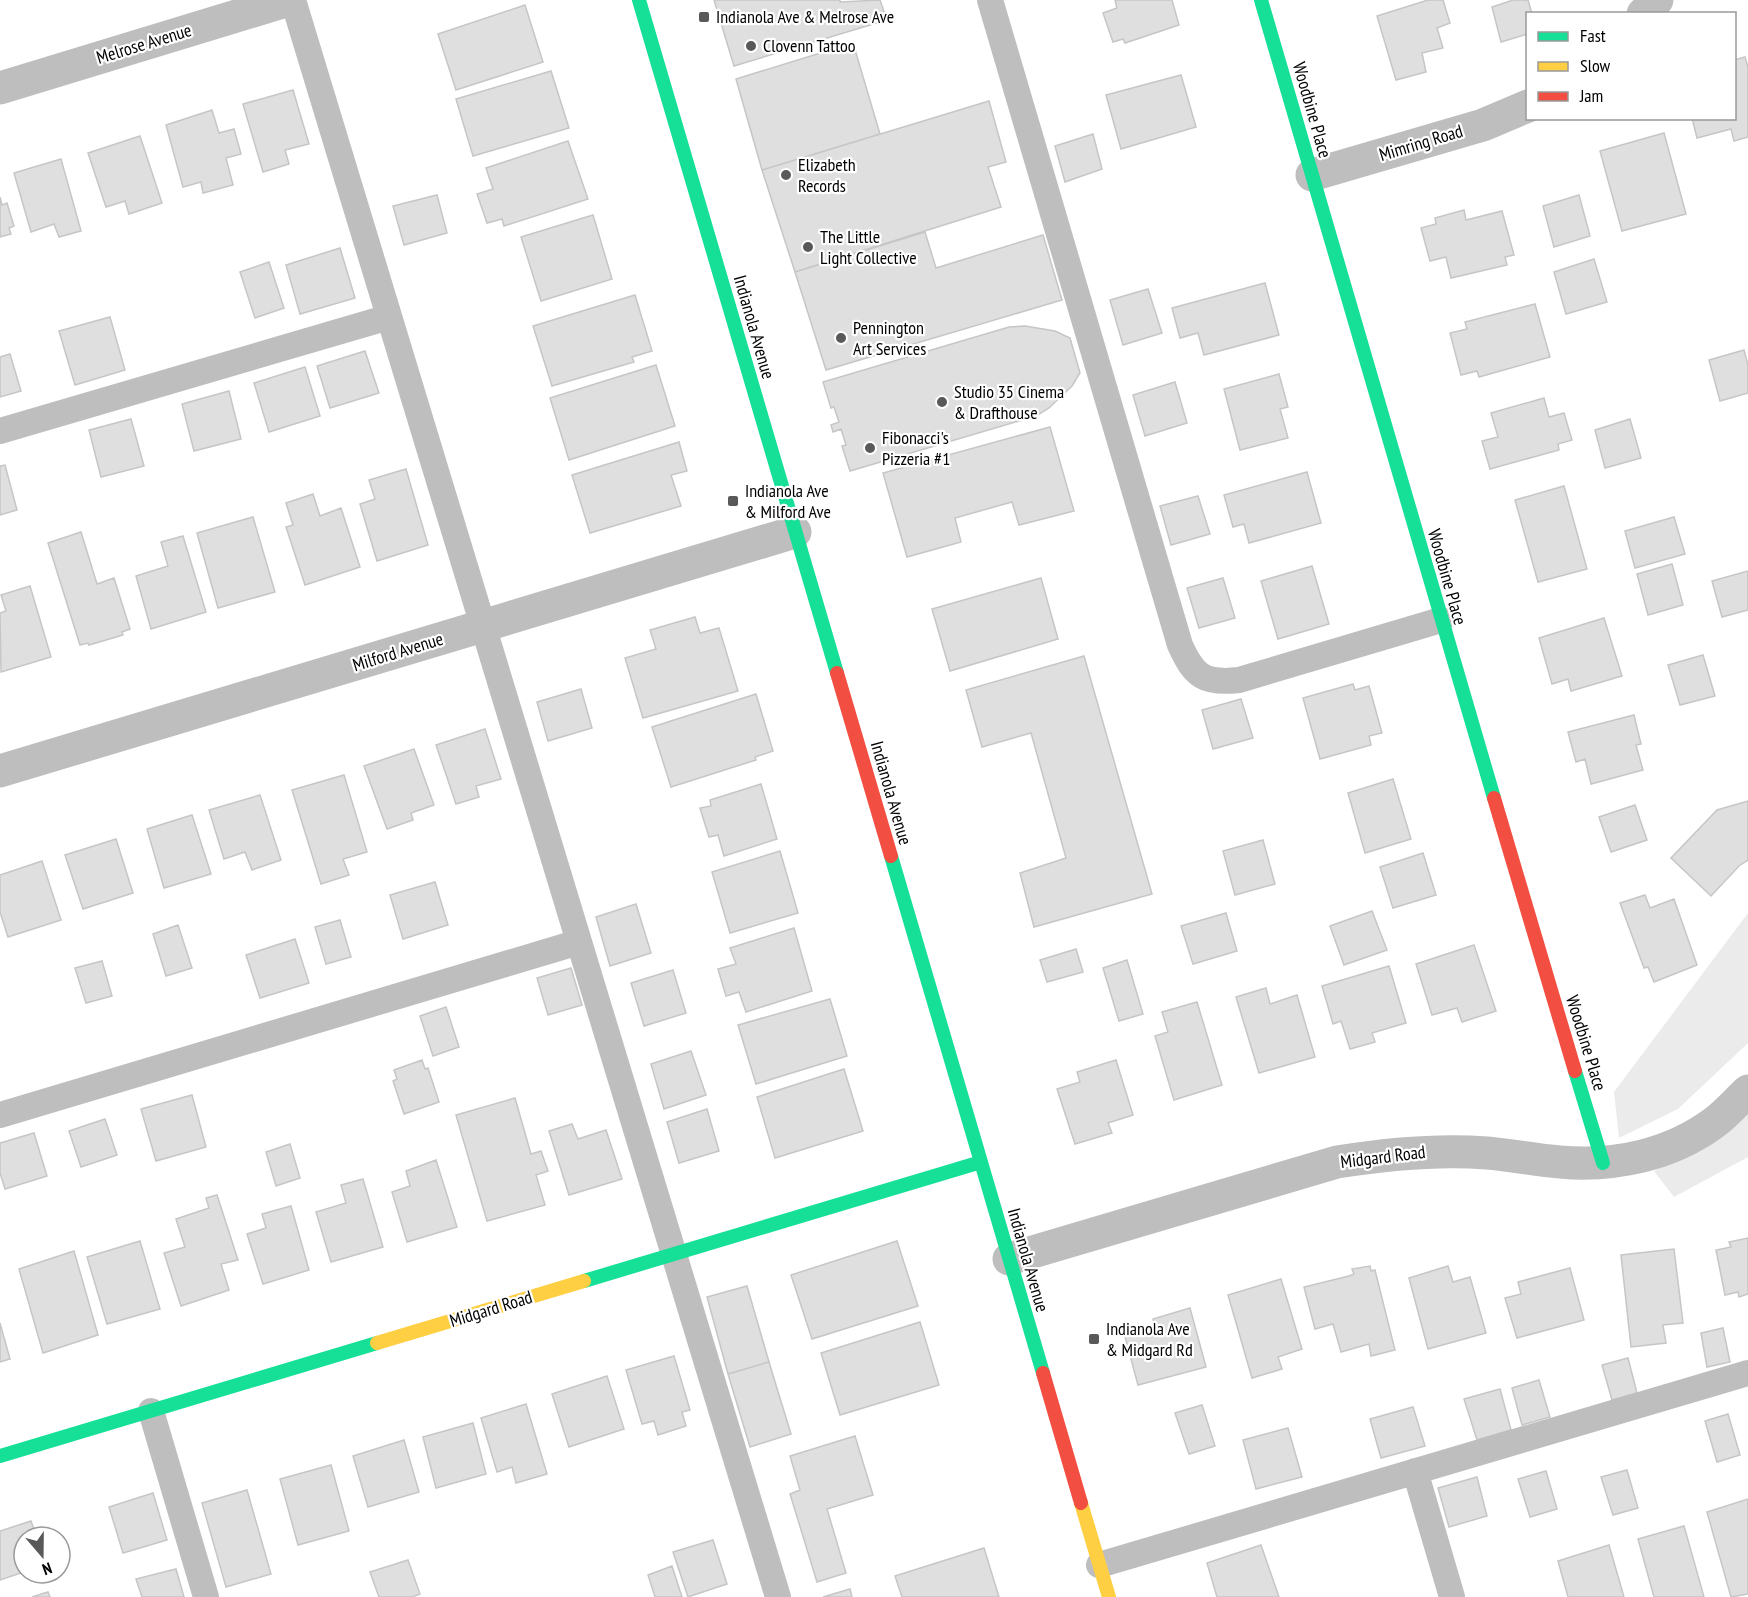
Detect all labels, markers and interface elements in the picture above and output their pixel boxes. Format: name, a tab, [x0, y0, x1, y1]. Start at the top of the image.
place label: Indianola Ave & Melrose Ave	[716, 5, 894, 28]
marker: Indianola Ave & Melrose Ave	[697, 10, 711, 24]
legend	[1526, 12, 1736, 120]
street label: Melrose Avenue	[94, 18, 194, 69]
text: Fast	[1580, 24, 1606, 47]
place label: Clovenn Tattoo	[763, 34, 856, 57]
marker: Clovenn Tattoo	[744, 39, 758, 53]
text: Slow	[1580, 54, 1611, 77]
street label: Woodbine Place	[1288, 59, 1337, 160]
text: Jam	[1579, 84, 1603, 107]
street label: Mimring Road	[1376, 119, 1465, 166]
place label: Elizabeth Records	[798, 153, 856, 197]
marker: Elizabeth Records	[779, 168, 793, 182]
place label: The Little Light Collective	[820, 225, 917, 269]
marker: The Little Light Collective	[801, 240, 815, 254]
street label: Indianola Avenue	[729, 272, 780, 381]
place label: Pennington Art Services	[853, 316, 926, 360]
marker: Pennington Art Services	[834, 331, 848, 345]
place label: Studio 35 Cinema & Drafthouse	[954, 380, 1064, 424]
marker: Studio 35 Cinema & Drafthouse	[935, 395, 949, 409]
place label: Fibonacci's Pizzeria #1	[882, 426, 950, 470]
marker: Fibonacci's Pizzeria #1	[863, 441, 877, 455]
place label: Indianola Ave & Milford Ave	[745, 479, 831, 523]
marker: Indianola Ave & Milford Ave	[726, 494, 740, 508]
street label: Woodbine Place	[1423, 526, 1472, 627]
street label: Milford Avenue	[350, 627, 446, 676]
street label: Indianola Avenue	[866, 738, 917, 847]
street label: Woodbine Place	[1561, 992, 1612, 1093]
street label: Midgard Road	[1339, 1140, 1427, 1173]
street label: Indianola Avenue	[1003, 1205, 1054, 1314]
street label: Midgard Road	[447, 1285, 535, 1332]
place label: Indianola Ave & Midgard Rd	[1106, 1317, 1193, 1361]
marker: Indianola Ave & Midgard Rd	[1087, 1332, 1101, 1346]
north arrow	[12, 1525, 72, 1585]
text: N	[40, 1558, 55, 1580]

